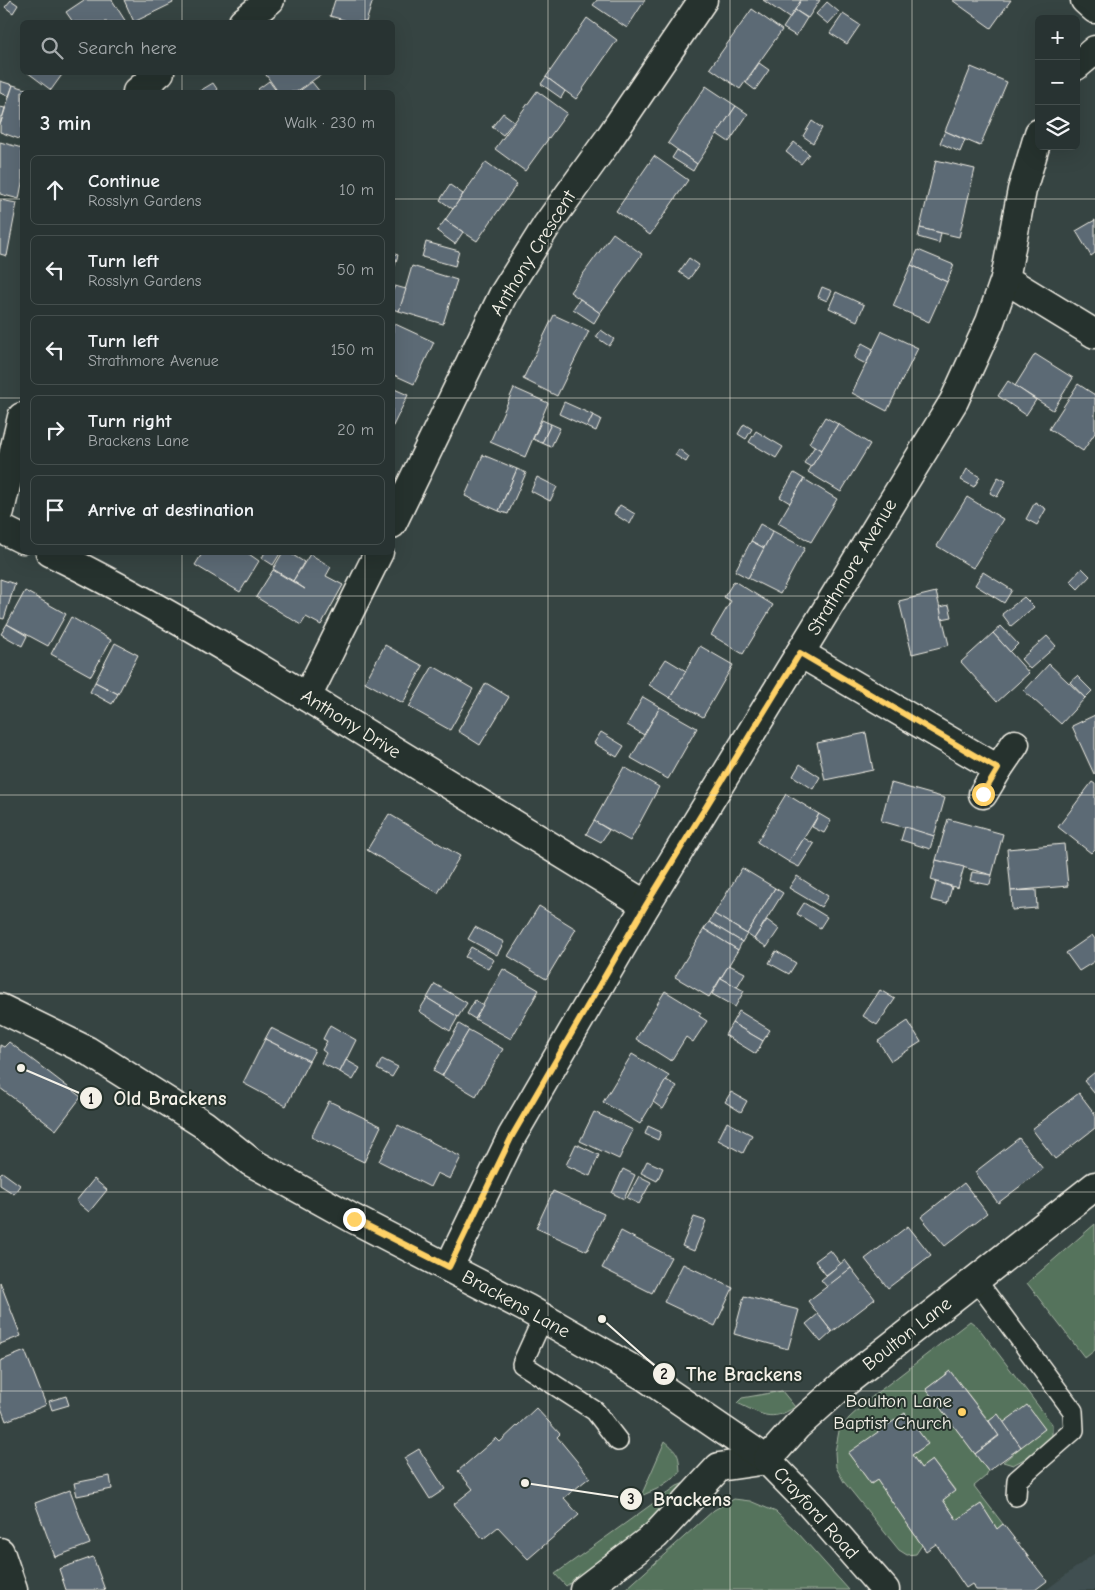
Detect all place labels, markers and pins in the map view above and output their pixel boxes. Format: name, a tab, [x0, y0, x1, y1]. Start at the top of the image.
callout: Old Brackens	[78, 1081, 236, 1116]
callout: The Brackens	[651, 1357, 812, 1392]
place label: Boulton Lane Baptist Church	[833, 1390, 952, 1434]
marker: Boulton Lane Baptist Church	[956, 1406, 968, 1418]
callout: Brackens	[618, 1482, 741, 1517]

